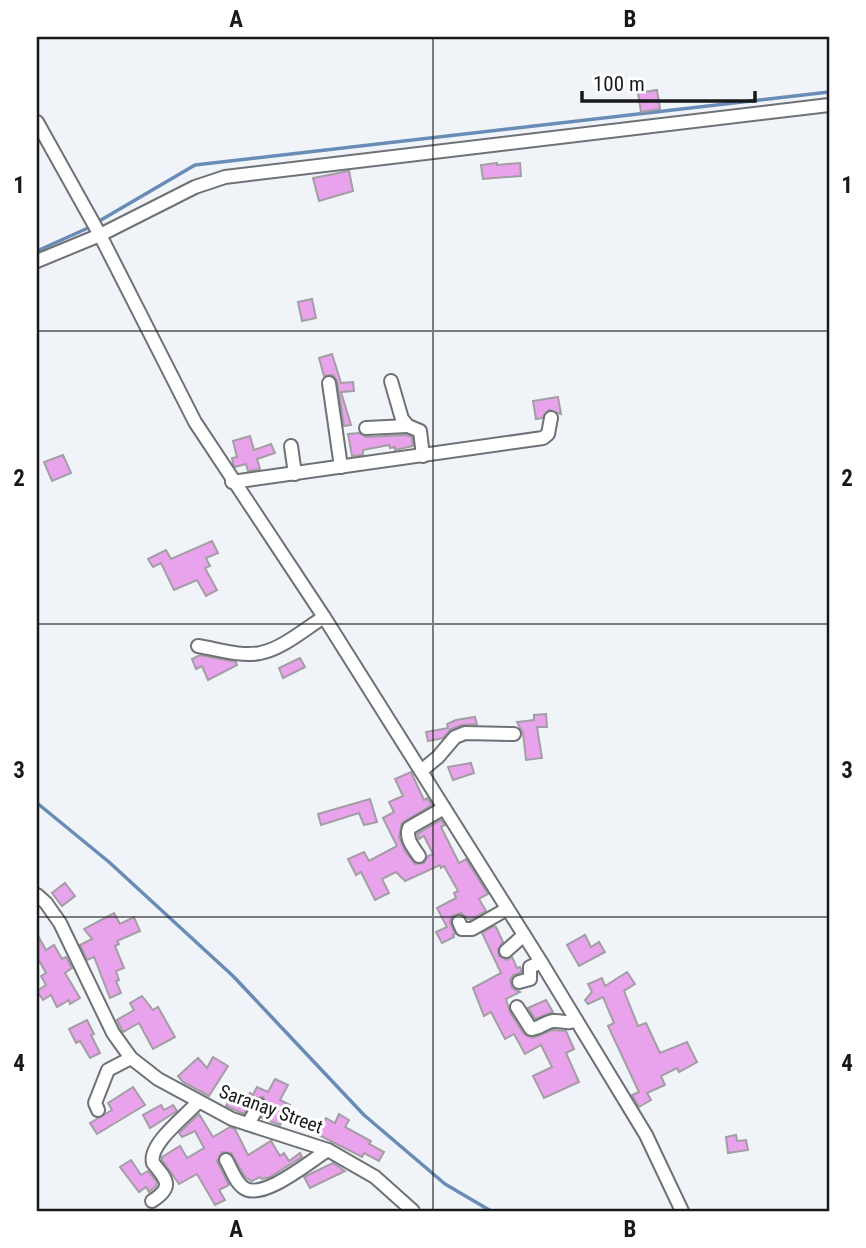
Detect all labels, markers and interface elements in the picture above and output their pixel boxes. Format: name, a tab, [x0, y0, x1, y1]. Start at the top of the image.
text: A	[229, 6, 243, 33]
text: B	[624, 6, 636, 33]
scale bar	[582, 60, 756, 104]
text: 100 m	[593, 72, 645, 96]
text: 1	[13, 172, 25, 199]
text: 1	[841, 172, 853, 199]
text: 2	[13, 465, 25, 492]
text: 2	[841, 465, 853, 492]
text: 3	[13, 757, 25, 784]
text: 3	[841, 757, 853, 784]
text: 4	[13, 1050, 25, 1077]
text: 4	[841, 1050, 853, 1077]
street label: Saranay Street	[216, 1080, 326, 1138]
text: A	[229, 1216, 243, 1243]
text: B	[624, 1216, 636, 1243]

